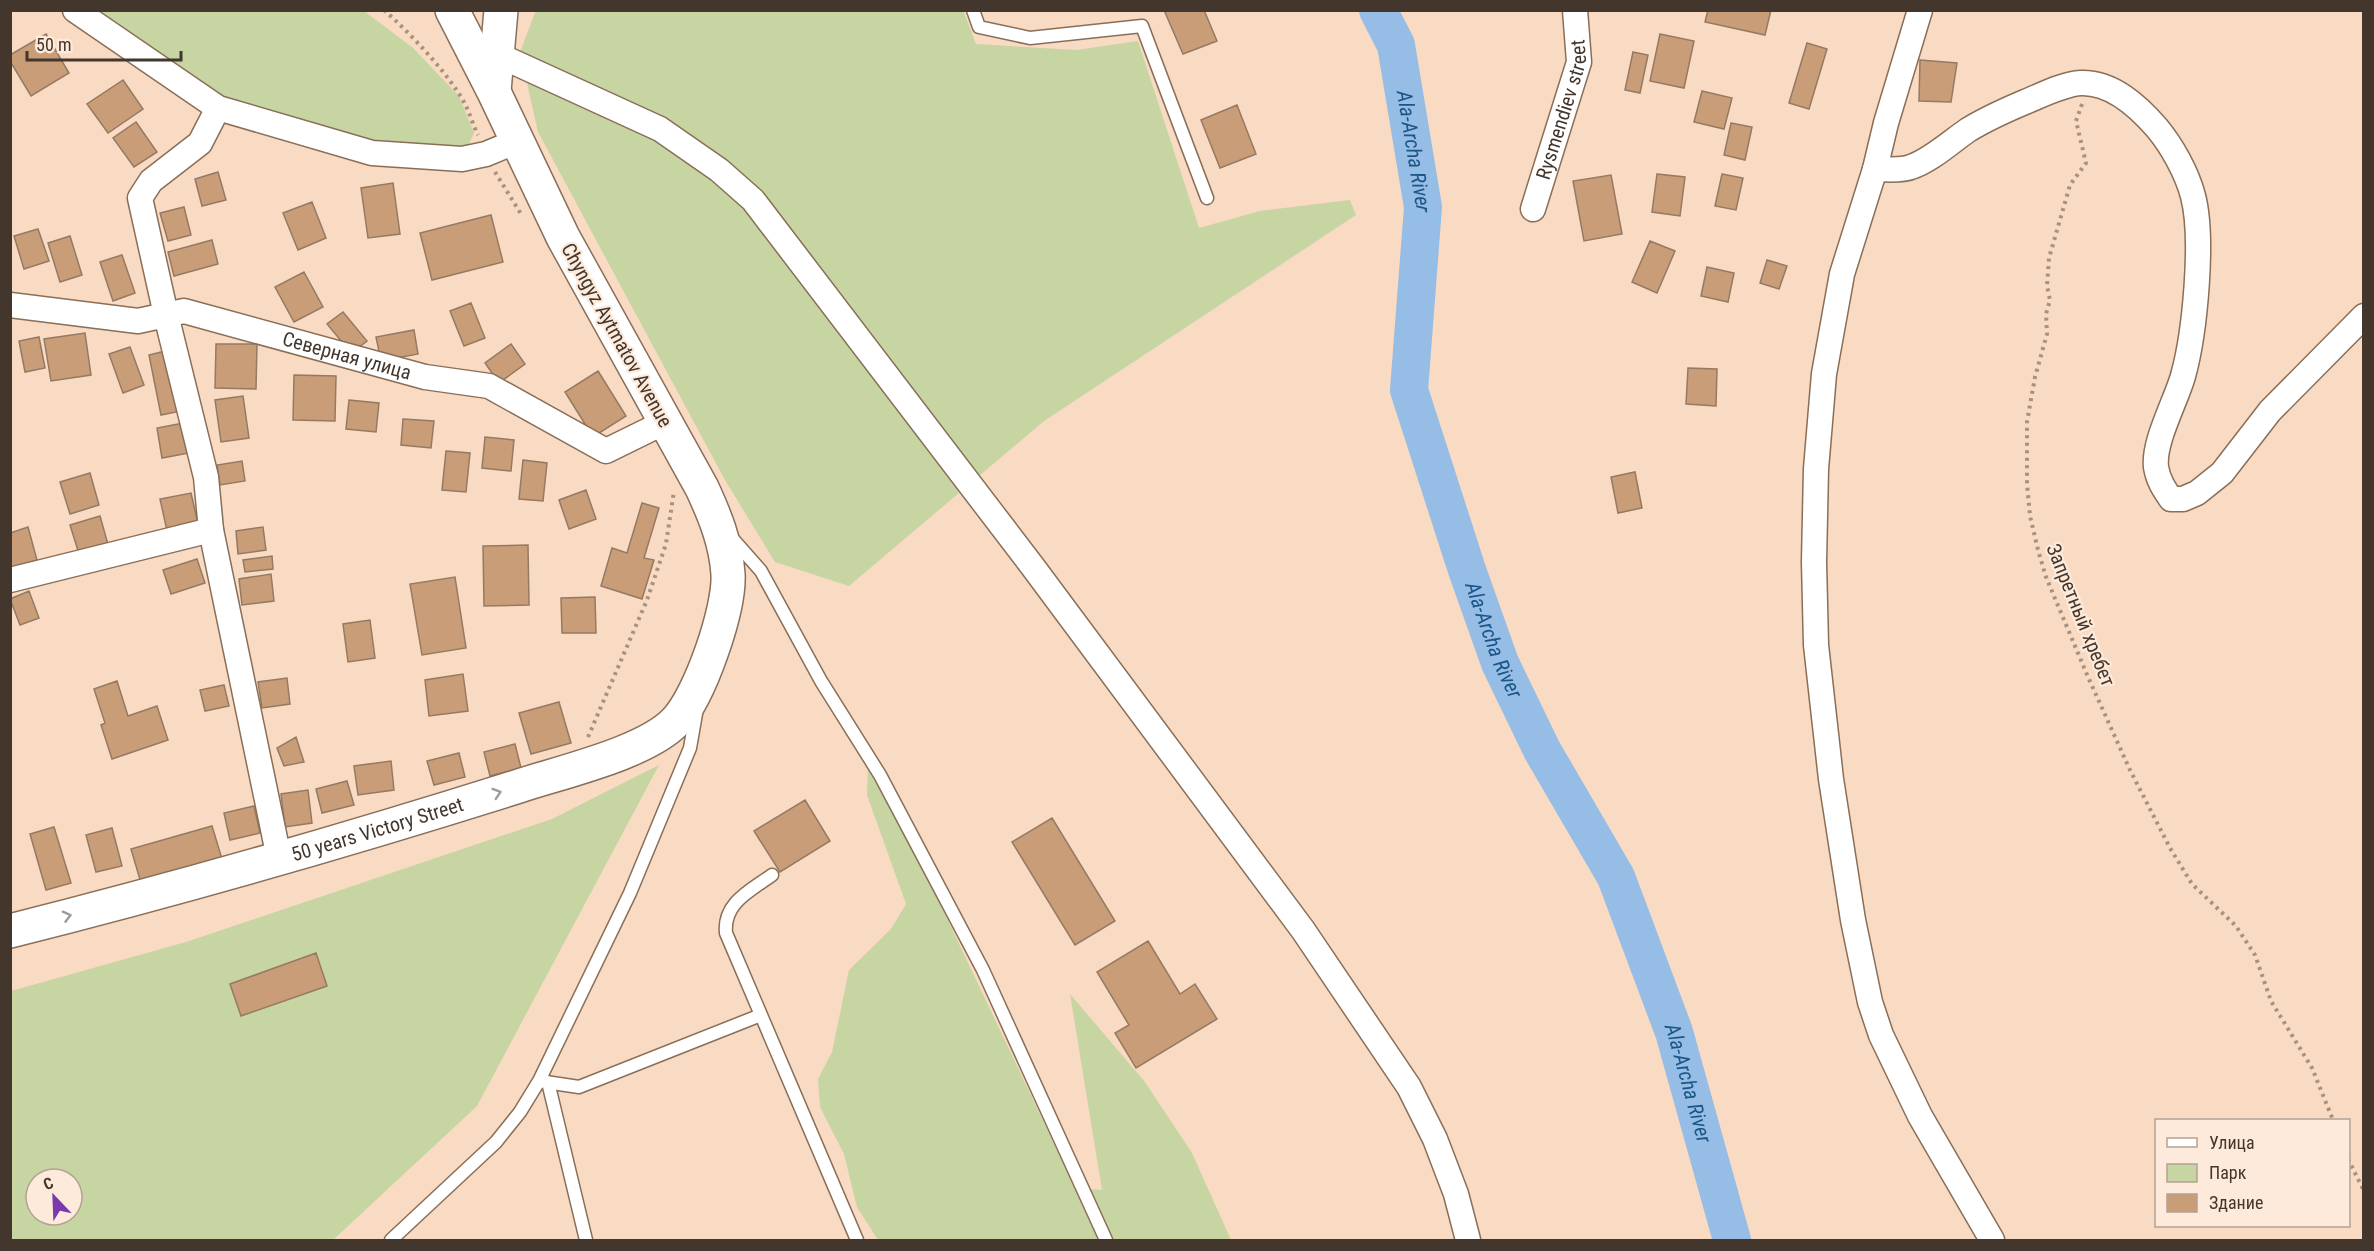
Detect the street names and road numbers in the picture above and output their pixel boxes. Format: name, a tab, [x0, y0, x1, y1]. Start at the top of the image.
street label: Rysmendiev street	[1531, 39, 1591, 182]
street label: Chyngyz Aytmatov Avenue	[556, 239, 678, 431]
street label: Северная улица	[280, 327, 414, 385]
street label: Запретный хребет	[2041, 540, 2121, 690]
street label: 50 years Victory Street	[288, 792, 466, 866]

